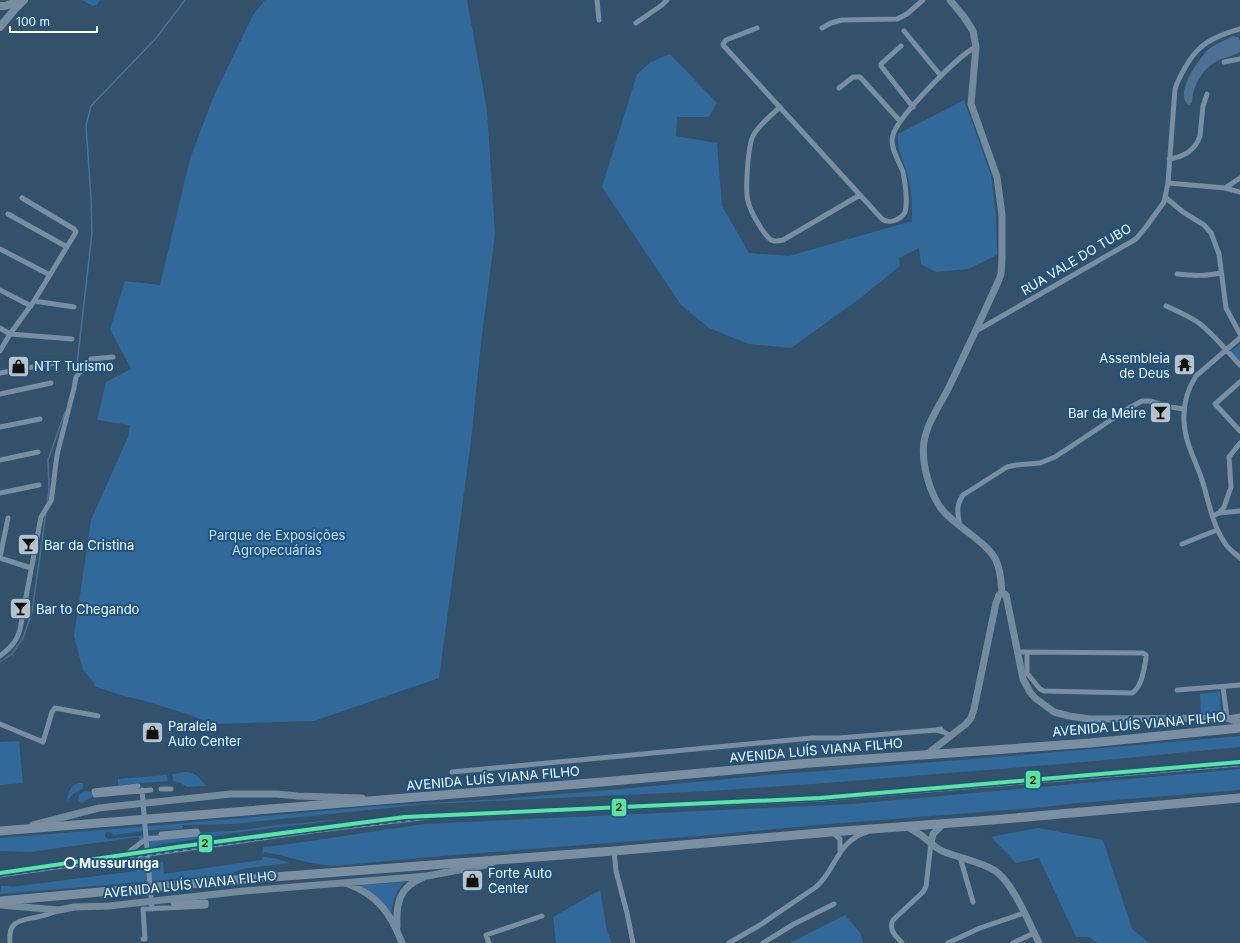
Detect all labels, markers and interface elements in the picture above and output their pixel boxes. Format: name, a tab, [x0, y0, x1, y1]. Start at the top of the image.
scale bar	[10, 8, 97, 34]
text: 100 m	[16, 14, 50, 29]
street label: RUA VALE DO TUBO	[1018, 220, 1134, 298]
place label: Assembleia de Deus	[1099, 350, 1170, 381]
temple icon: Assembleia de Deus	[1172, 352, 1198, 378]
shop icon: NTT Turismo	[6, 353, 32, 379]
place label: NTT Turismo	[34, 358, 114, 374]
bar icon: Bar da Meire	[1148, 400, 1174, 426]
place label: Bar da Meire	[1068, 405, 1146, 421]
park label: Parque de Exposições Agropecuárias	[209, 527, 345, 558]
bar icon: Bar da Cristina	[16, 532, 42, 558]
place label: Bar da Cristina	[44, 537, 134, 553]
bar icon: Bar to Chegando	[7, 596, 33, 622]
place label: Bar to Chegando	[36, 601, 140, 617]
street label: AVENIDA LUÍS VIANA FILHO	[1052, 708, 1227, 740]
place label: Paralela Auto Center	[168, 718, 242, 749]
shop icon: Paralela Auto Center	[140, 720, 166, 746]
street label: AVENIDA LUÍS VIANA FILHO	[729, 734, 904, 766]
street label: AVENIDA LUÍS VIANA FILHO	[406, 762, 581, 794]
line badge: 2	[1025, 770, 1041, 789]
text: 2	[1030, 773, 1037, 787]
line badge: 2	[611, 798, 627, 817]
text: 2	[616, 800, 623, 814]
line badge: 2	[198, 834, 213, 853]
text: 2	[202, 836, 209, 850]
place label: Mussurunga	[79, 855, 159, 871]
marker: Mussurunga	[64, 857, 76, 869]
place label: Forte Auto Center	[488, 865, 552, 896]
street label: AVENIDA LUÍS VIANA FILHO	[103, 867, 278, 901]
shop icon: Forte Auto Center	[459, 867, 485, 893]

